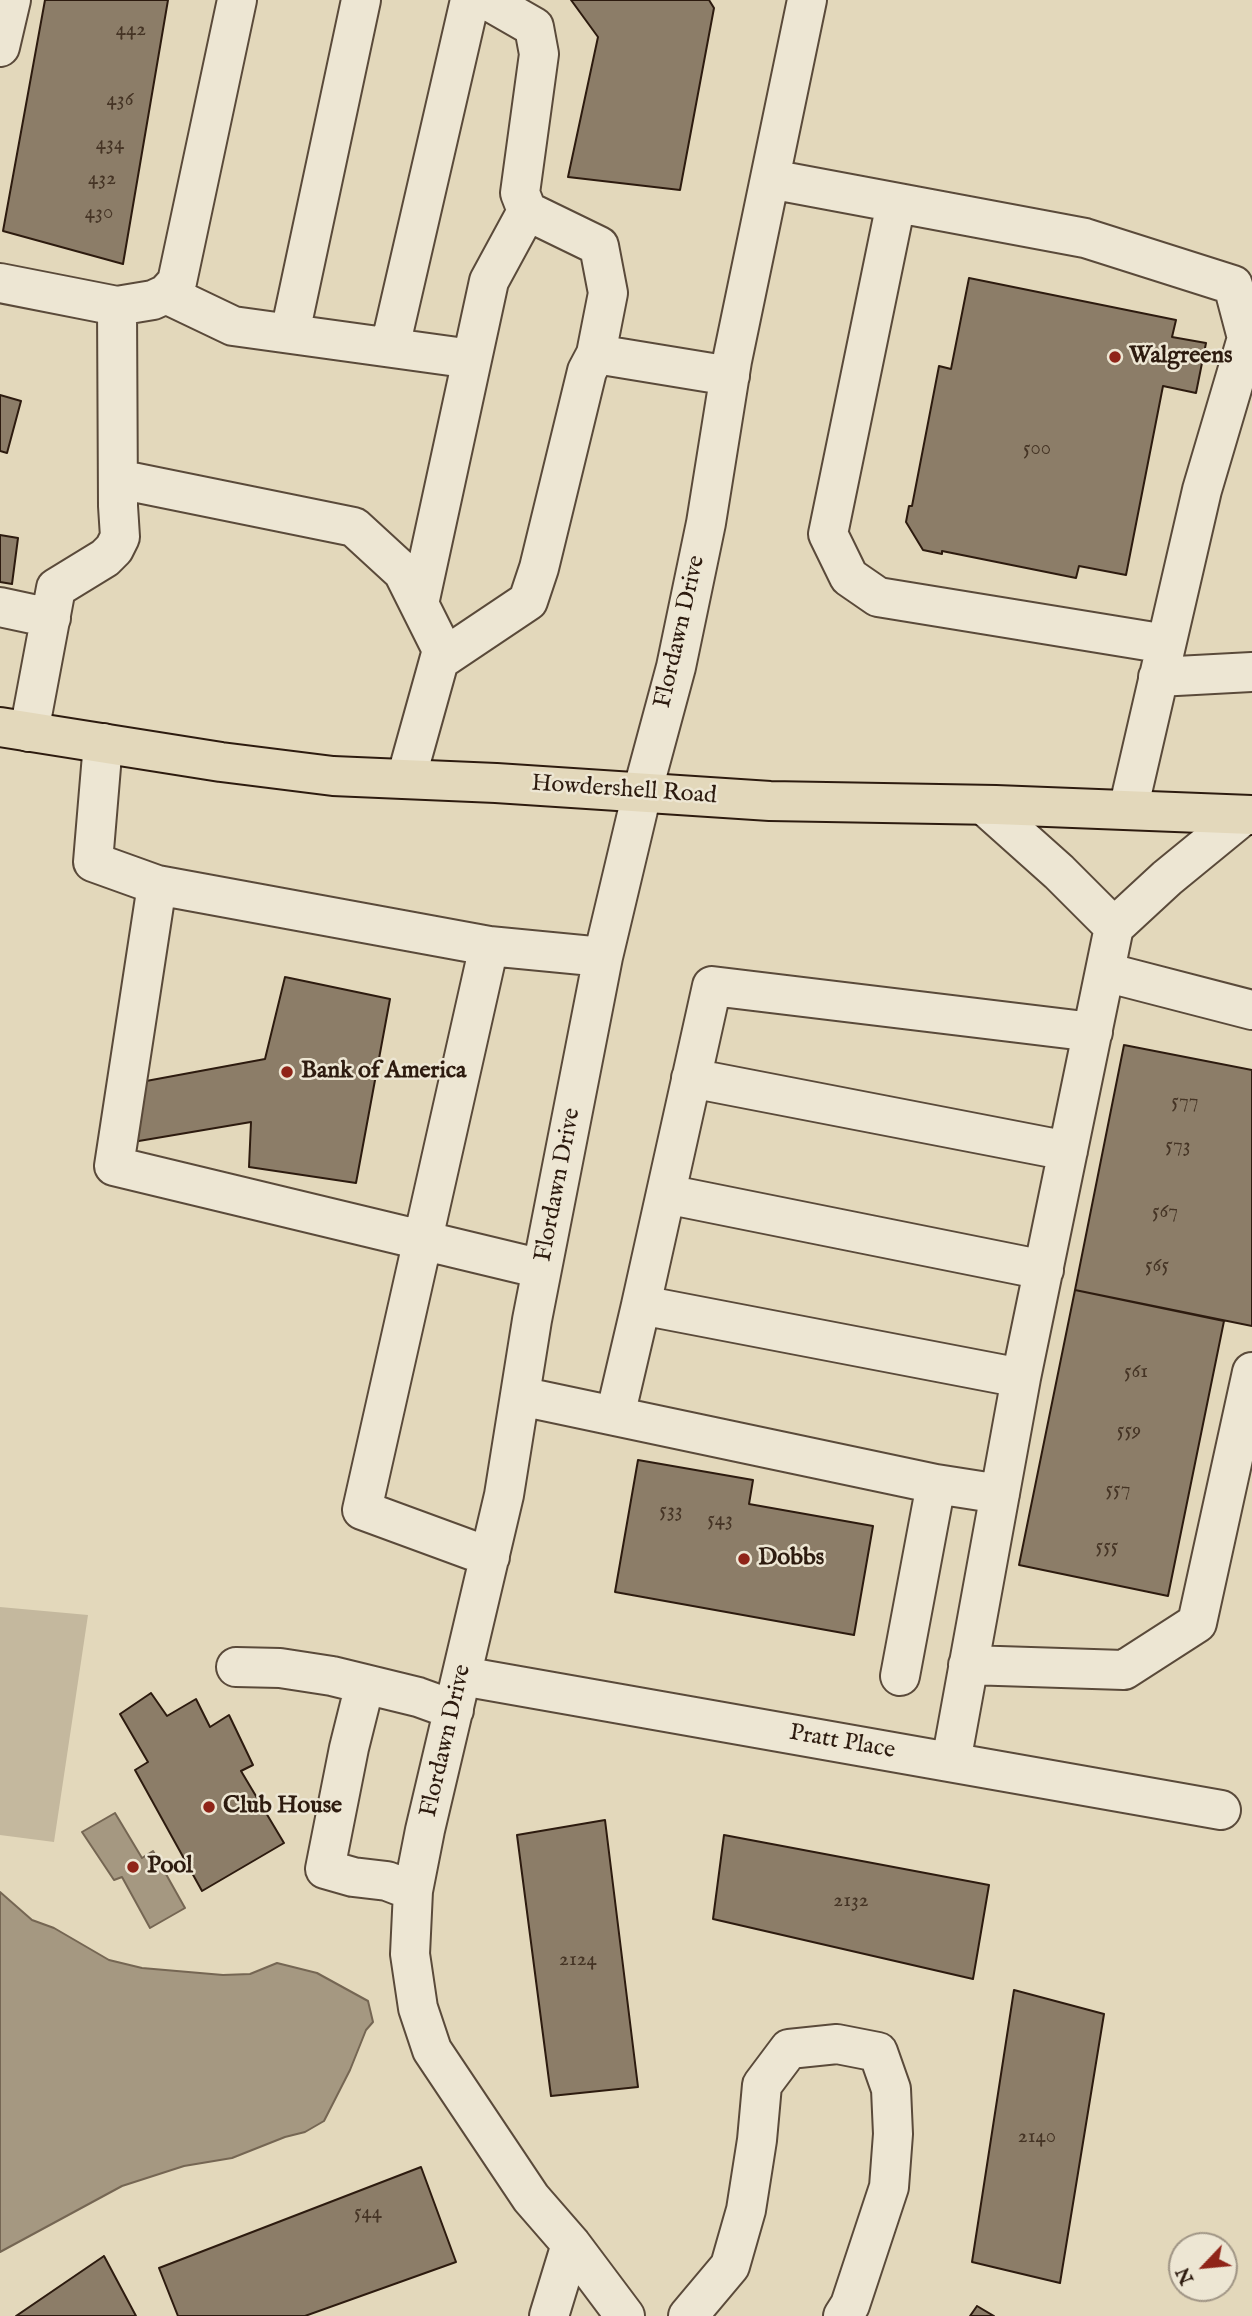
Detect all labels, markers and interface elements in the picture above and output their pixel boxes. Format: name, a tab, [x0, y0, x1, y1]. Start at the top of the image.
house number: 442	[116, 18, 146, 44]
house number: 436	[107, 88, 133, 114]
house number: 434	[96, 132, 124, 158]
house number: 432	[88, 167, 116, 193]
house number: 430	[85, 201, 113, 227]
place label: Walgreens	[1129, 343, 1232, 371]
marker: Walgreens	[1107, 349, 1123, 365]
house number: 500	[1023, 437, 1051, 463]
street label: Flordawn Drive	[649, 553, 713, 711]
street label: Howdershell Road	[530, 770, 718, 812]
place label: Bank of America	[301, 1058, 466, 1086]
marker: Bank of America	[279, 1064, 295, 1080]
house number: 577	[1171, 1090, 1199, 1116]
street label: Flordawn Drive	[530, 1106, 588, 1264]
house number: 573	[1165, 1134, 1191, 1160]
house number: 567	[1152, 1200, 1178, 1226]
house number: 565	[1145, 1254, 1169, 1280]
house number: 561	[1124, 1360, 1148, 1386]
house number: 559	[1117, 1419, 1141, 1445]
house number: 557	[1105, 1478, 1131, 1504]
house number: 533	[659, 1499, 683, 1525]
house number: 543	[707, 1508, 733, 1534]
house number: 555	[1096, 1535, 1118, 1561]
place label: Dobbs	[758, 1545, 824, 1573]
marker: Dobbs	[736, 1551, 752, 1567]
street label: Flordawn Drive	[415, 1662, 479, 1820]
street label: Pratt Place	[787, 1720, 897, 1766]
place label: Club House	[223, 1793, 342, 1821]
marker: Club House	[201, 1799, 217, 1815]
place label: Pool	[147, 1853, 193, 1881]
marker: Pool	[125, 1859, 141, 1875]
house number: 2132	[833, 1889, 869, 1915]
house number: 2124	[559, 1948, 597, 1974]
house number: 2140	[1018, 2125, 1056, 2151]
house number: 544	[354, 2201, 382, 2227]
north arrow	[1168, 2232, 1238, 2302]
text: N	[1172, 2263, 1200, 2288]

